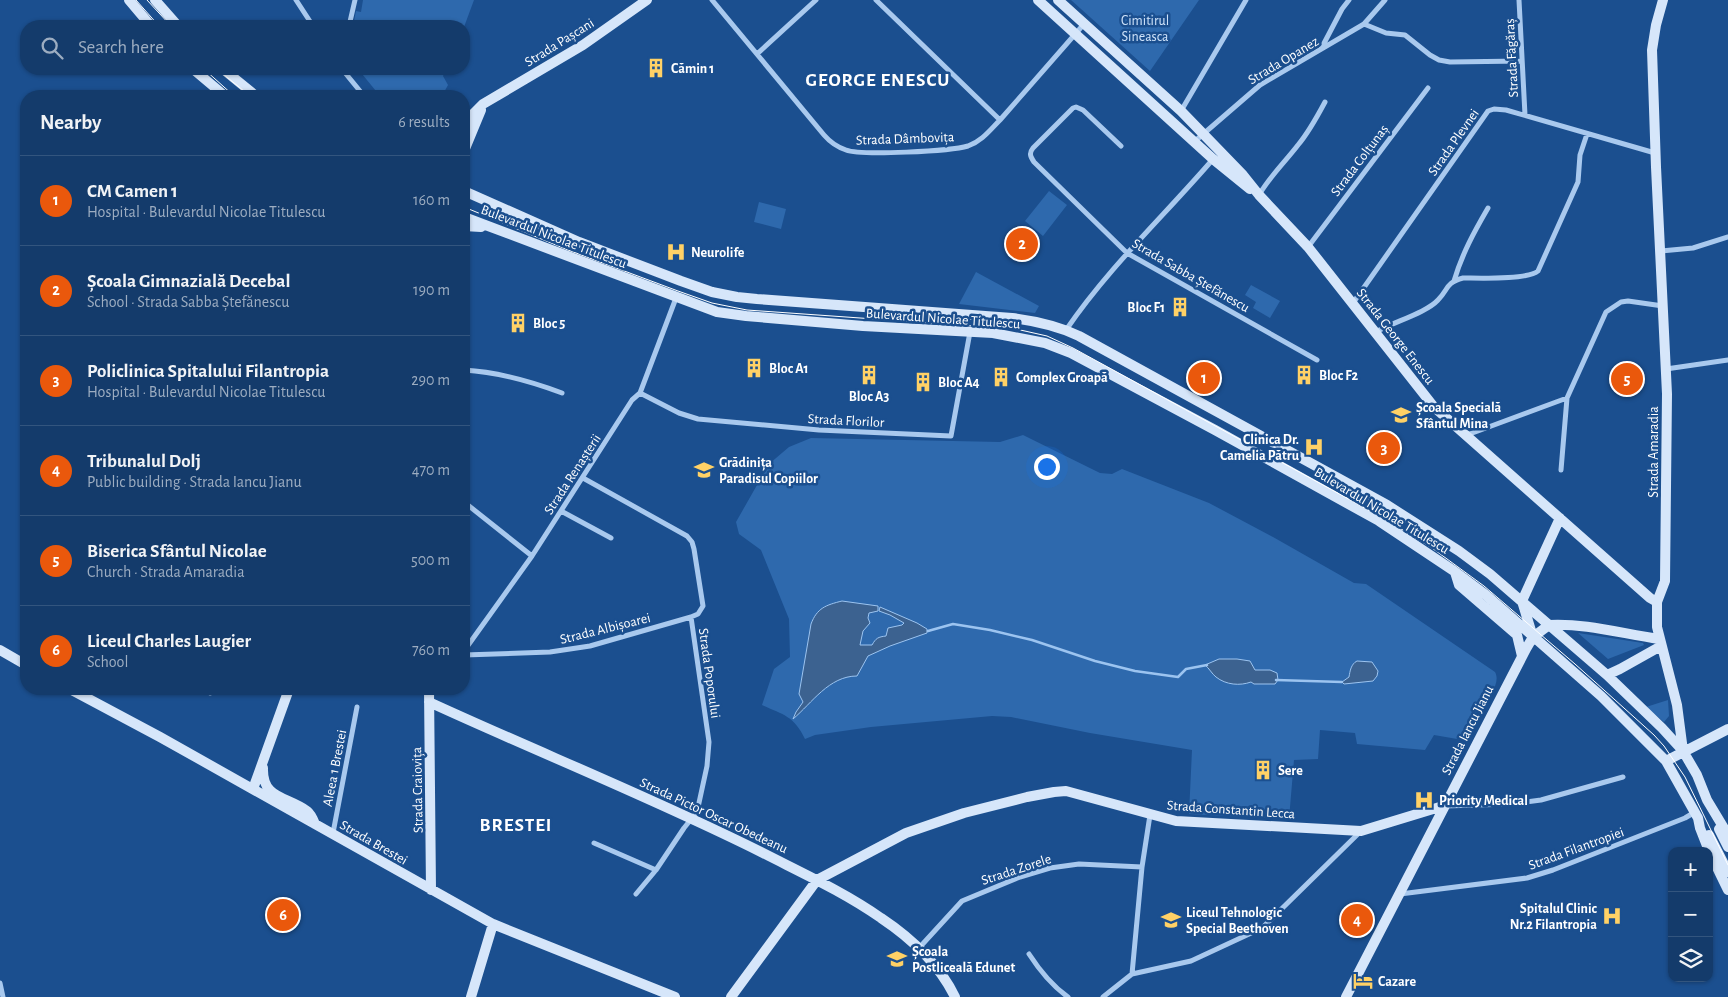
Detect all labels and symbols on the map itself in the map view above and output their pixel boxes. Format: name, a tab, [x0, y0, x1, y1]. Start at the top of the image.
park label: Cimitirul Sineasca	[1121, 14, 1169, 44]
street label: Strada Pașcani	[522, 16, 597, 70]
street label: Strada Făgăraș	[1503, 18, 1522, 98]
street label: Strada Opanez	[1246, 34, 1321, 87]
building icon: Cămin 1	[645, 57, 667, 79]
place label: Cămin 1	[671, 62, 714, 76]
district label: GEORGE ENESCU	[806, 71, 950, 90]
street label: Strada Plevnei	[1426, 107, 1482, 179]
street label: Strada Colțunaș	[1328, 122, 1392, 200]
street label: Strada Dâmbovița	[856, 130, 955, 149]
street label: Bulevardul Nicolae Titulescu	[479, 203, 628, 271]
pin: 2	[1006, 225, 1038, 263]
street label: Strada Sabba Ștefănescu	[1129, 237, 1252, 316]
hospital icon: Neurolife	[665, 241, 687, 263]
place label: Neurolife	[691, 246, 745, 260]
street label: Strada George Enescu	[1354, 286, 1437, 387]
building icon: Bloc F1	[1169, 296, 1191, 318]
place label: Bloc F1	[1127, 301, 1165, 315]
street label: Bulevardul Nicolae Titulescu	[865, 307, 1021, 331]
building icon: Bloc 5	[507, 312, 529, 334]
place label: Bloc 5	[533, 317, 565, 331]
building icon: Bloc A1	[743, 357, 765, 379]
pin: 1	[1188, 359, 1220, 397]
pin: 5	[1611, 360, 1643, 398]
place label: Bloc A1	[769, 362, 809, 376]
building icon: Bloc A3	[858, 364, 880, 386]
building icon: Bloc F2	[1293, 364, 1315, 386]
building icon: Complex Groapă	[990, 366, 1012, 388]
place label: Bloc F2	[1319, 369, 1359, 383]
building icon: Bloc A4	[912, 371, 934, 393]
place label: Complex Groapă	[1016, 371, 1108, 385]
place label: Bloc A4	[938, 376, 980, 390]
place label: Bloc A3	[849, 390, 889, 404]
place label: Școala Specială Sfântul Mina	[1416, 401, 1502, 431]
school or university icon: Școala Specială Sfântul Mina	[1390, 404, 1412, 426]
street label: Strada Amaradia	[1647, 406, 1661, 498]
street label: Strada Florilor	[807, 412, 885, 430]
pin: 3	[1368, 429, 1400, 467]
street label: Strada Renașterii	[542, 432, 605, 518]
place label: Clinica Dr. Camelia Pătru	[1220, 433, 1300, 463]
hospital icon: Clinica Dr. Camelia Pătru	[1303, 436, 1325, 458]
your location	[1034, 454, 1060, 480]
place label: Grădinița Paradisul Copiilor	[719, 456, 818, 486]
school or university icon: Grădinița Paradisul Copiilor	[693, 459, 715, 481]
street label: Bulevardul Nicolae Titulescu	[1312, 465, 1451, 557]
street label: Strada Albișoarei	[559, 611, 652, 648]
street label: Strada Poporului	[696, 627, 722, 719]
street label: Strada Iancu Jianu	[1439, 684, 1496, 777]
street label: Aleea 1 Brestei	[321, 729, 349, 808]
street label: Strada Craiovița	[410, 746, 427, 833]
building icon: Sere	[1252, 759, 1274, 781]
place label: Sere	[1278, 764, 1303, 778]
street label: Strada Pictor Oscar Obedeanu	[638, 775, 790, 856]
hospital icon: Priority Medical	[1413, 789, 1435, 811]
place label: Priority Medical	[1439, 794, 1528, 808]
street label: Strada Constantin Lecca	[1166, 799, 1296, 822]
district label: BRESTEI	[480, 816, 552, 835]
street label: Strada Brestei	[337, 818, 410, 868]
street label: Strada Filantropiei	[1527, 825, 1626, 873]
street label: Strada Zorele	[980, 852, 1053, 888]
pin: 6	[267, 896, 299, 934]
pin: 4	[1341, 901, 1373, 939]
place label: Spitalul Clinic Nr.2 Filantropia	[1510, 902, 1598, 932]
hospital icon: Spitalul Clinic Nr.2 Filantropia	[1601, 905, 1623, 927]
place label: Liceul Tehnologic Special Beethoven	[1186, 906, 1289, 936]
school or university icon: Liceul Tehnologic Special Beethoven	[1160, 909, 1182, 931]
place label: Școala Postliceală Edunet	[912, 945, 1015, 975]
school or university icon: Școala Postliceală Edunet	[886, 948, 908, 970]
hotel icon: Cazare	[1352, 970, 1374, 992]
place label: Cazare	[1378, 975, 1416, 989]

